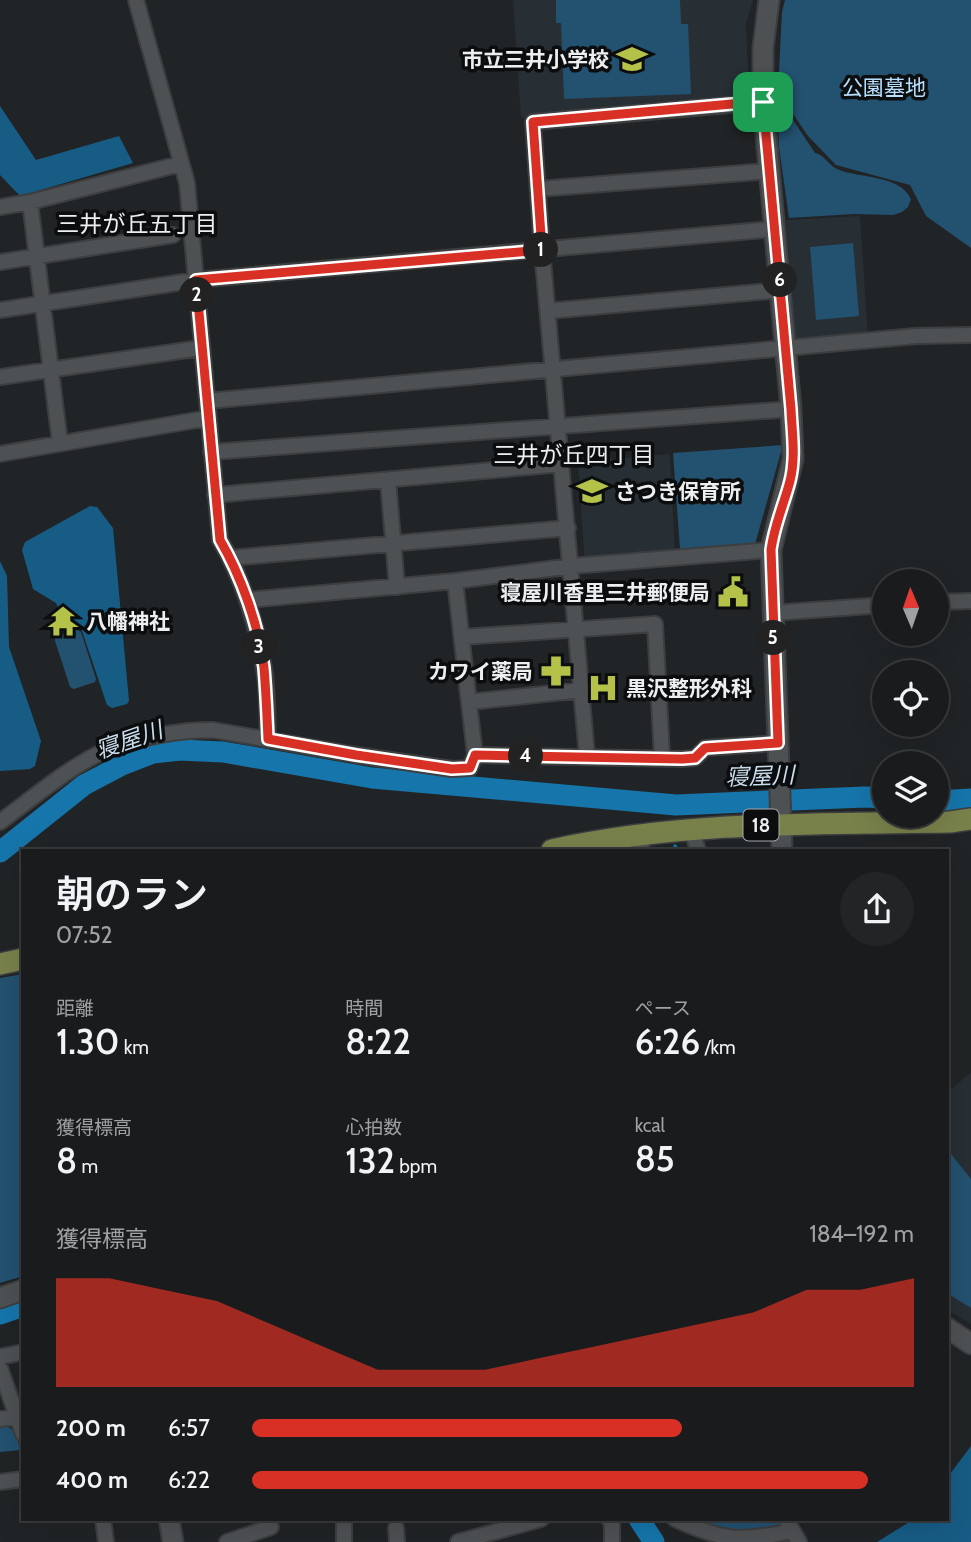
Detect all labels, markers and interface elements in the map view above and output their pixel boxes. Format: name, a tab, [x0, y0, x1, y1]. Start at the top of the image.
school or university icon: 市立三井小学校	[615, 42, 649, 76]
place label: 市立三井小学校	[462, 47, 609, 72]
pin	[733, 72, 793, 132]
park label: 公園墓地	[842, 75, 926, 100]
icon: arrive	[744, 83, 782, 121]
district label: 三井が丘五丁目	[57, 210, 218, 238]
pin: 1	[524, 232, 558, 268]
text: 1	[537, 238, 544, 261]
pin: 6	[762, 262, 798, 298]
text: 6	[774, 268, 785, 291]
pin: 2	[180, 278, 214, 312]
text: 2	[191, 283, 202, 306]
district label: 三井が丘四丁目	[494, 441, 655, 469]
school or university icon: さつき保育所	[575, 474, 609, 508]
place label: さつき保育所	[615, 479, 741, 504]
north arrow	[872, 569, 948, 646]
map controls	[872, 569, 949, 828]
public building icon: 寝屋川香里三井郵便局	[716, 575, 750, 609]
place label: 寝屋川香里三井郵便局	[500, 580, 710, 605]
temple icon: 八幡神社	[46, 604, 80, 638]
place label: 八幡神社	[86, 609, 170, 634]
pin: 5	[756, 620, 790, 656]
text: 5	[767, 626, 778, 649]
pin: 3	[242, 630, 276, 664]
text: 3	[253, 635, 264, 658]
pharmacy icon: カワイ薬局	[539, 654, 573, 688]
place label: カワイ薬局	[428, 659, 533, 684]
button: locate	[872, 660, 949, 737]
hospital icon: 黒沢整形外科	[586, 671, 620, 705]
place label: 黒沢整形外科	[626, 676, 752, 701]
water label: 寝屋川	[92, 715, 169, 764]
pin: 4	[508, 738, 544, 774]
text: 4	[520, 744, 531, 767]
button: layers	[872, 751, 949, 828]
water label: 寝屋川	[725, 761, 798, 791]
road number: 18	[744, 810, 778, 840]
text: 朝のラン	[56, 871, 208, 918]
button: share	[840, 872, 914, 946]
text: 07:52	[56, 921, 113, 949]
text: 距離	[56, 997, 94, 1020]
text: 時間	[345, 997, 383, 1020]
text: ペース	[635, 997, 691, 1020]
text: 1.30	[56, 1020, 119, 1063]
text: 8:22	[345, 1020, 411, 1063]
text: 6:26	[635, 1020, 700, 1063]
text: km	[119, 1036, 149, 1059]
text: /km	[700, 1036, 736, 1059]
text: kcal	[635, 1114, 665, 1137]
text: 獲得標高	[56, 1116, 132, 1139]
text: 心拍数	[345, 1116, 402, 1139]
text: 85	[635, 1137, 675, 1180]
text: 8	[56, 1139, 77, 1182]
text: 132	[345, 1139, 395, 1182]
text: m	[77, 1155, 98, 1178]
text: bpm	[395, 1155, 437, 1178]
text: 184–192 m	[809, 1220, 914, 1248]
text: 獲得標高	[56, 1225, 148, 1253]
text: 200 m	[56, 1414, 126, 1442]
text: 6:57	[168, 1414, 210, 1442]
text: 400 m	[56, 1466, 128, 1494]
text: 6:22	[168, 1466, 210, 1494]

